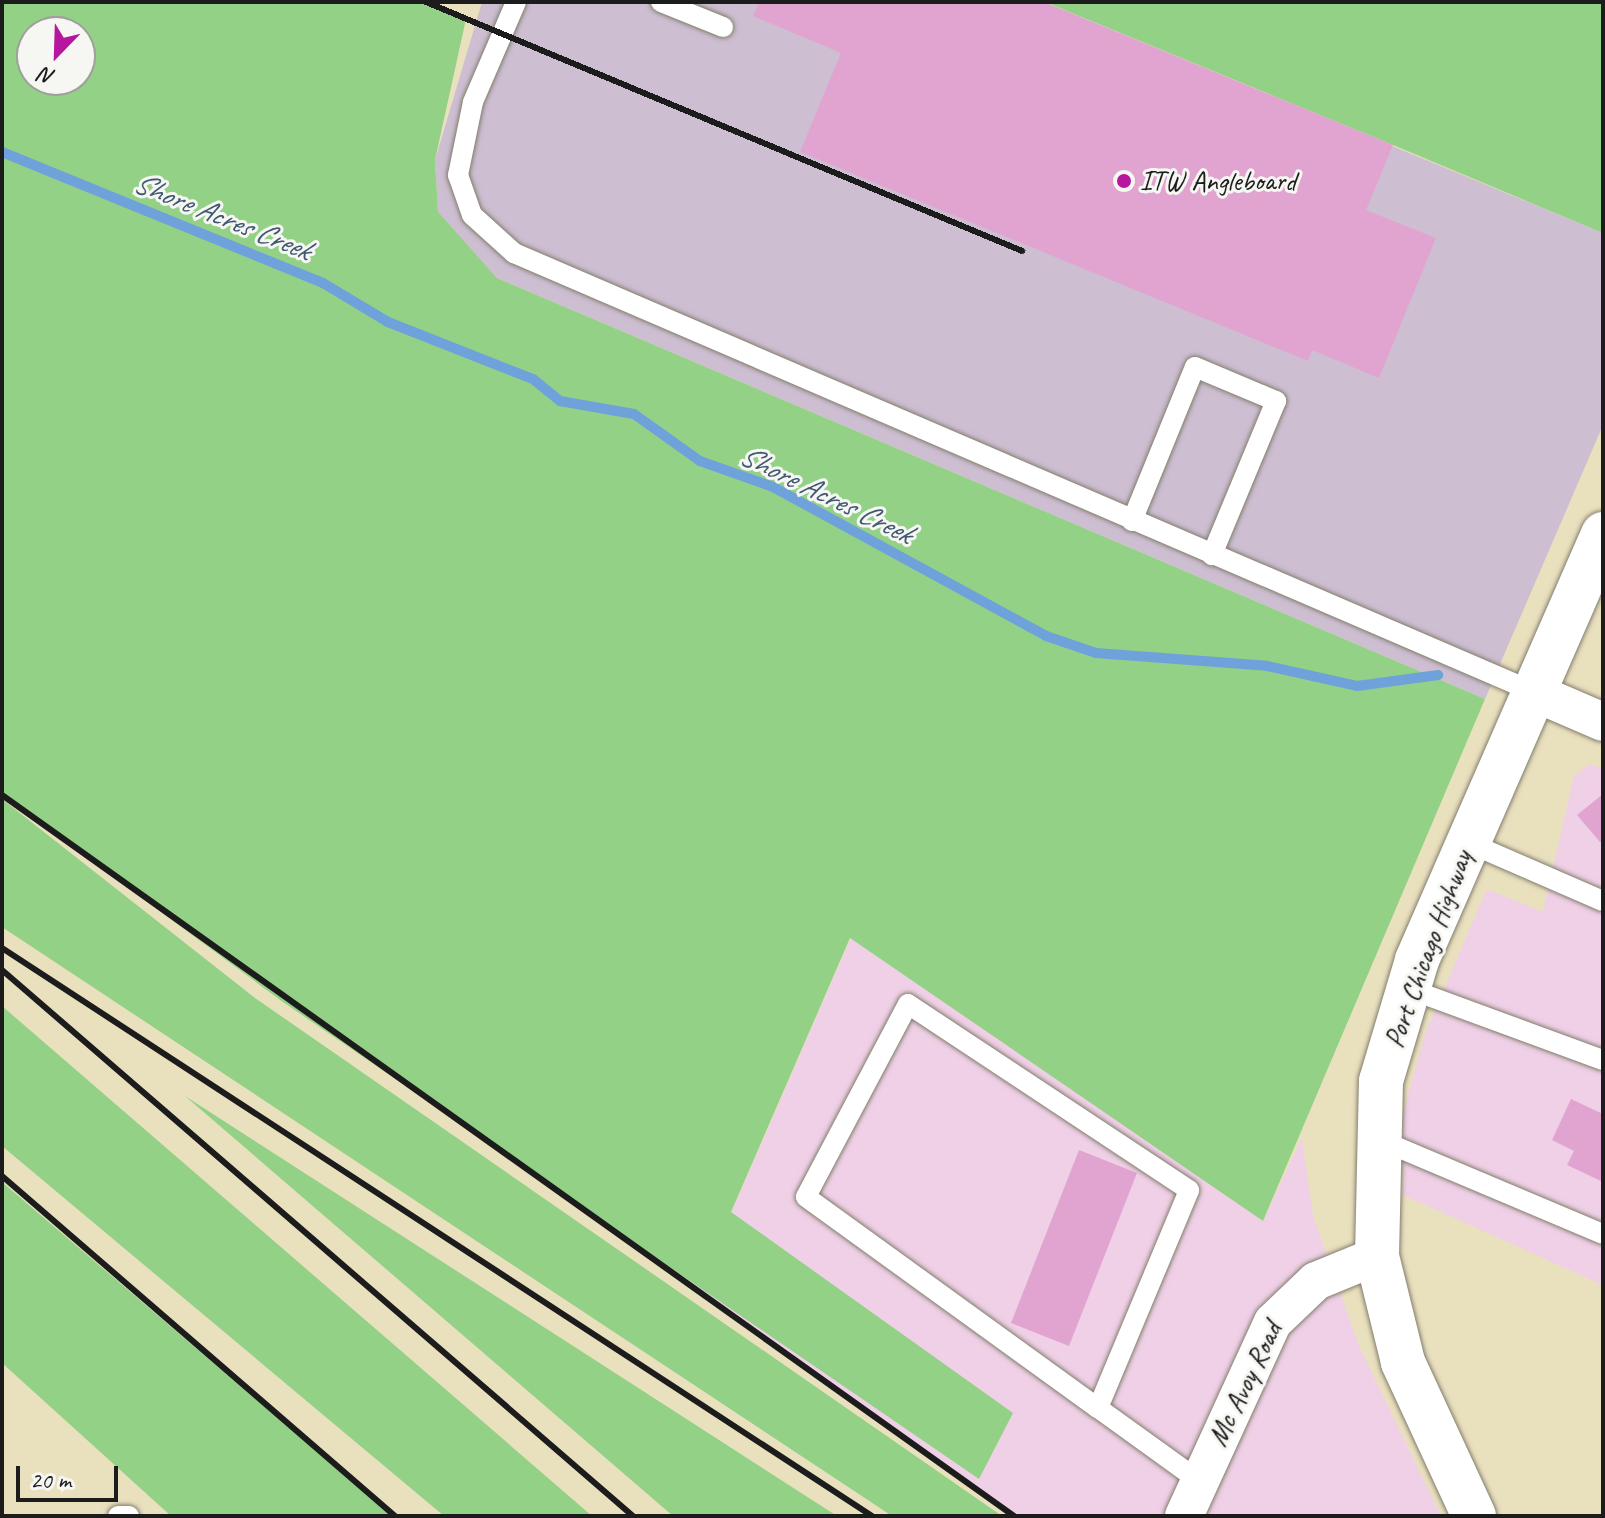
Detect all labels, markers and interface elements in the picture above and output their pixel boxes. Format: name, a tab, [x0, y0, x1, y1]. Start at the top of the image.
north arrow	[16, 16, 96, 96]
text: N	[36, 61, 59, 92]
water label: Shore Acres Creek	[129, 164, 315, 268]
place label: ITW Angleboard	[1140, 164, 1296, 198]
marker: ITW Angleboard	[1115, 172, 1133, 190]
water label: Shore Acres Creek	[734, 437, 918, 551]
street label: Port Chicago Highway	[1377, 846, 1479, 1052]
street label: Mc Avoy Road	[1201, 1317, 1289, 1451]
scale bar	[20, 1450, 122, 1500]
text: 20 m	[30, 1465, 71, 1495]

